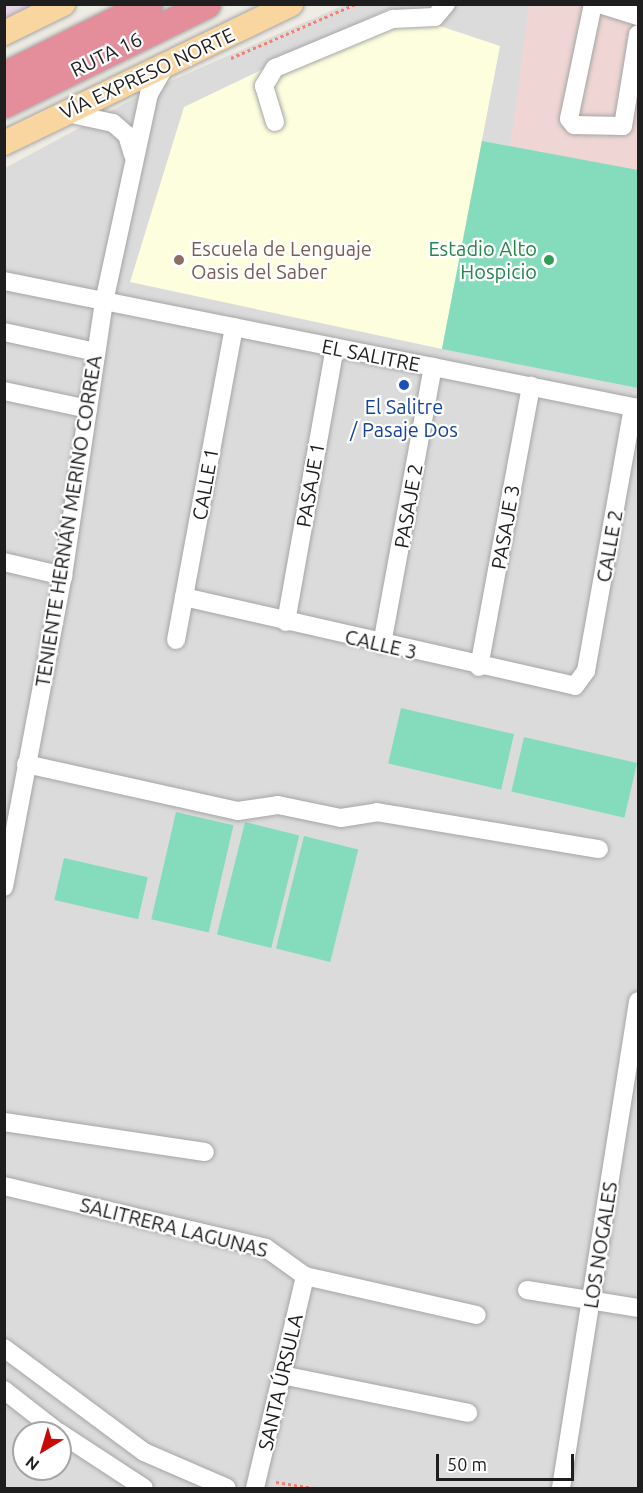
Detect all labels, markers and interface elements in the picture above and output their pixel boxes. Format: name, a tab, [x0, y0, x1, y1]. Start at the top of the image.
street label: VÍA EXPRESO NORTE	[56, 22, 238, 124]
street label: RUTA 16	[66, 26, 146, 82]
place label: Escuela de Lenguaje Oasis del Saber	[191, 237, 372, 284]
place label: Estadio Alto Hospicio	[428, 237, 537, 284]
marker: Escuela de Lenguaje Oasis del Saber	[172, 253, 186, 267]
marker: Estadio Alto Hospicio	[542, 253, 556, 267]
street label: EL SALITRE	[320, 334, 422, 376]
street label: TENIENTE HERNÁN MERINO CORREA	[30, 353, 106, 689]
marker: El Salitre / Pasaje Dos	[397, 378, 411, 392]
place label: El Salitre / Pasaje Dos	[350, 394, 458, 441]
street label: PASAJE 1	[291, 441, 329, 529]
street label: CALLE 1	[187, 446, 223, 522]
street label: PASAJE 2	[389, 462, 427, 550]
street label: PASAJE 3	[486, 483, 524, 571]
street label: CALLE 2	[591, 508, 627, 584]
street label: CALLE 3	[343, 624, 419, 664]
street label: LOS NOGALES	[578, 1180, 622, 1310]
street label: SALITRERA LAGUNAS	[78, 1192, 270, 1262]
street label: SANTA ÚRSULA	[253, 1311, 307, 1453]
north arrow	[12, 1421, 72, 1481]
scale bar	[439, 1442, 577, 1480]
text: N	[22, 1453, 42, 1474]
text: 50 m	[447, 1454, 487, 1474]

